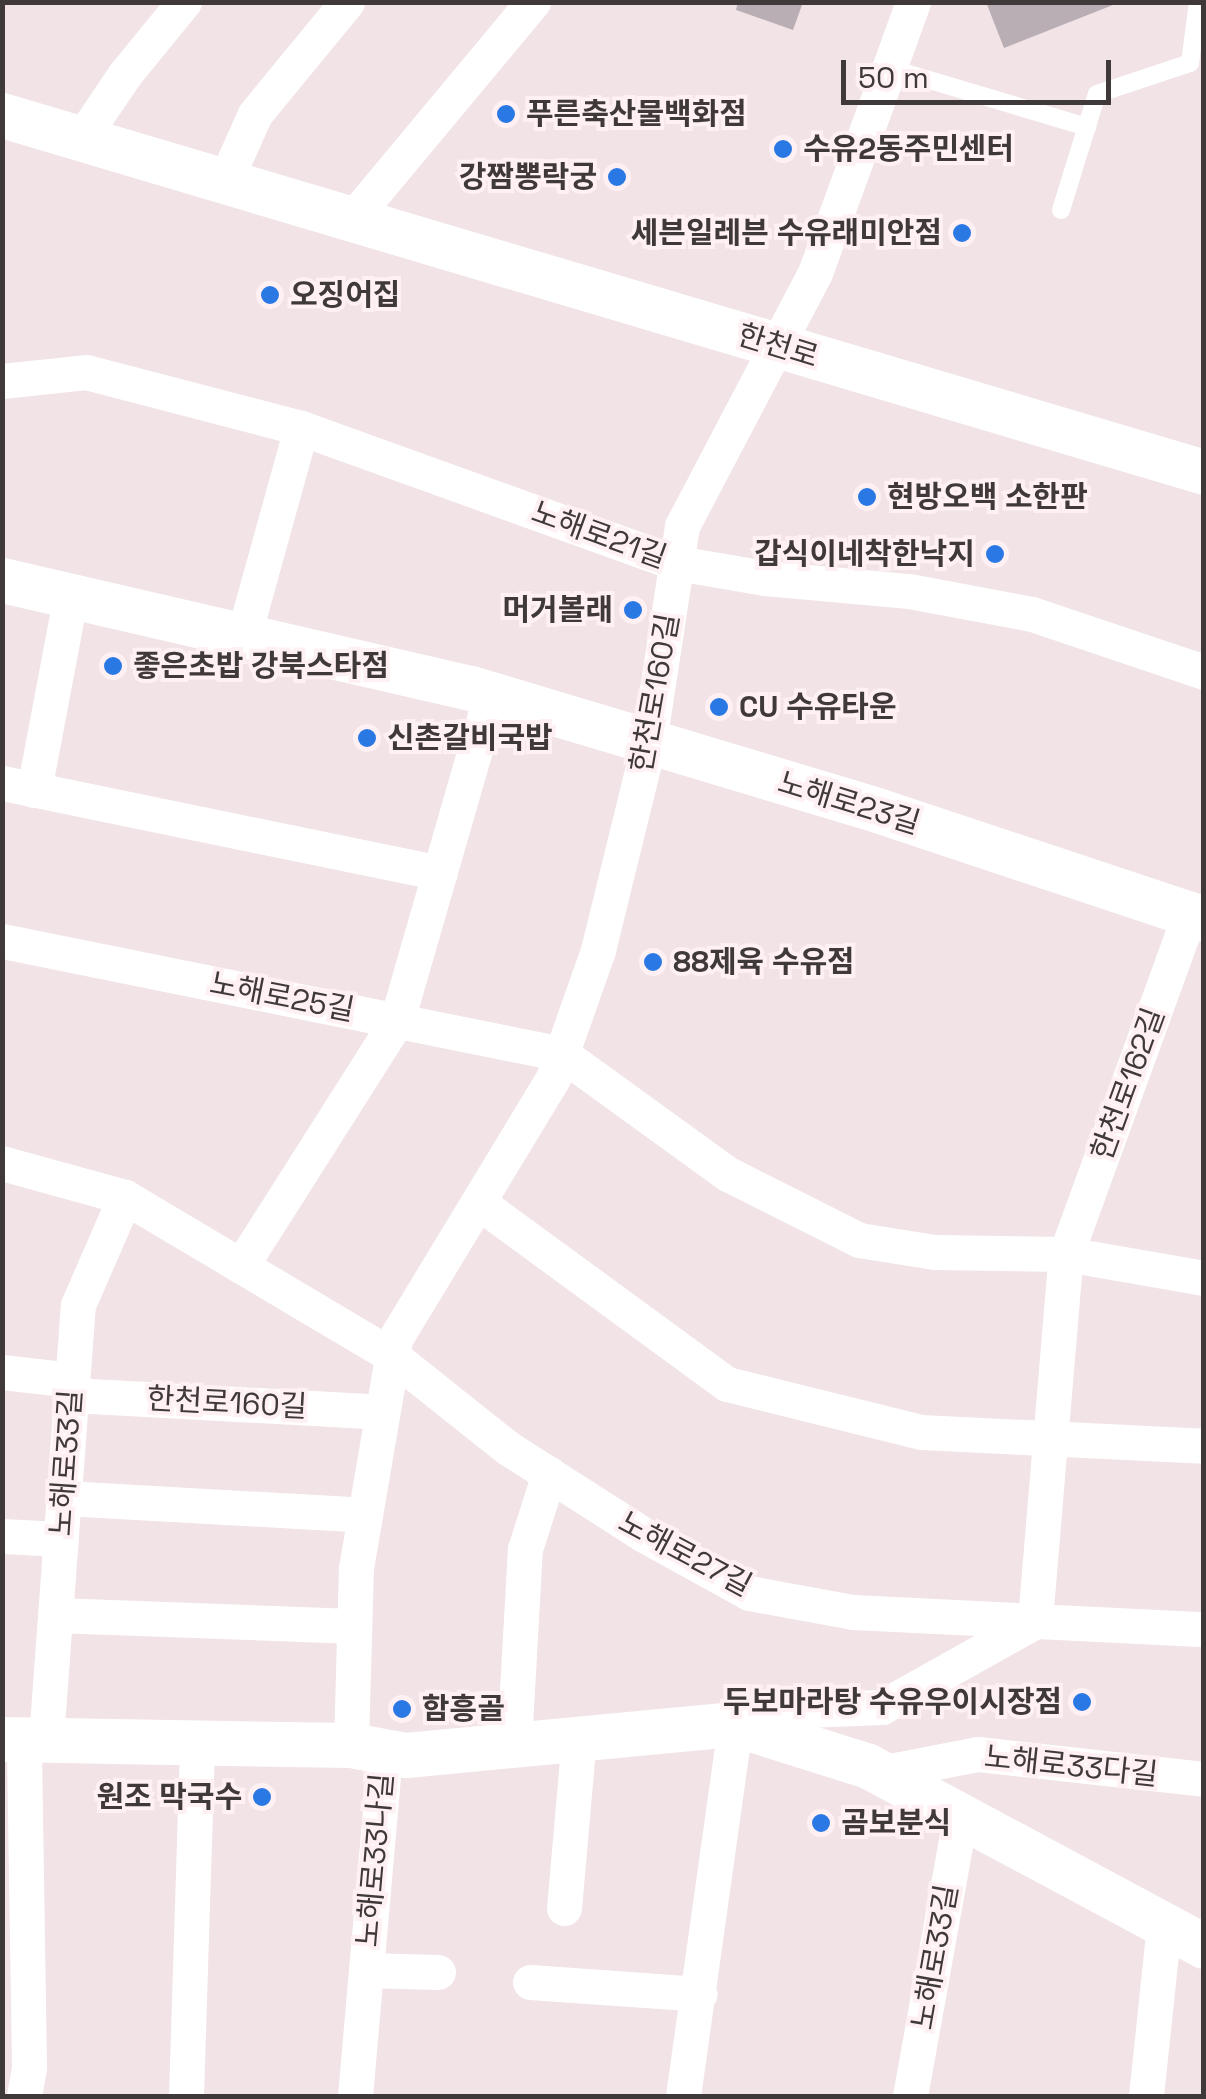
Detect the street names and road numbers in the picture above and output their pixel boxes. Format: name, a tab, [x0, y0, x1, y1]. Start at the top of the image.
street label: 한천로	[733, 317, 823, 375]
street label: 노해로21길	[527, 494, 671, 576]
street label: 한천로160길	[623, 611, 687, 775]
street label: 노해로23길	[774, 764, 924, 842]
street label: 노해로25길	[207, 965, 357, 1029]
street label: 한천로162길	[1084, 1003, 1172, 1165]
street label: 한천로160길	[146, 1381, 308, 1425]
street label: 노해로33길	[43, 1389, 89, 1537]
street label: 노해로27길	[612, 1504, 758, 1604]
street label: 노해로33다길	[982, 1739, 1160, 1793]
street label: 노해로33나길	[349, 1772, 401, 1948]
street label: 노해로33길	[905, 1882, 965, 2032]

